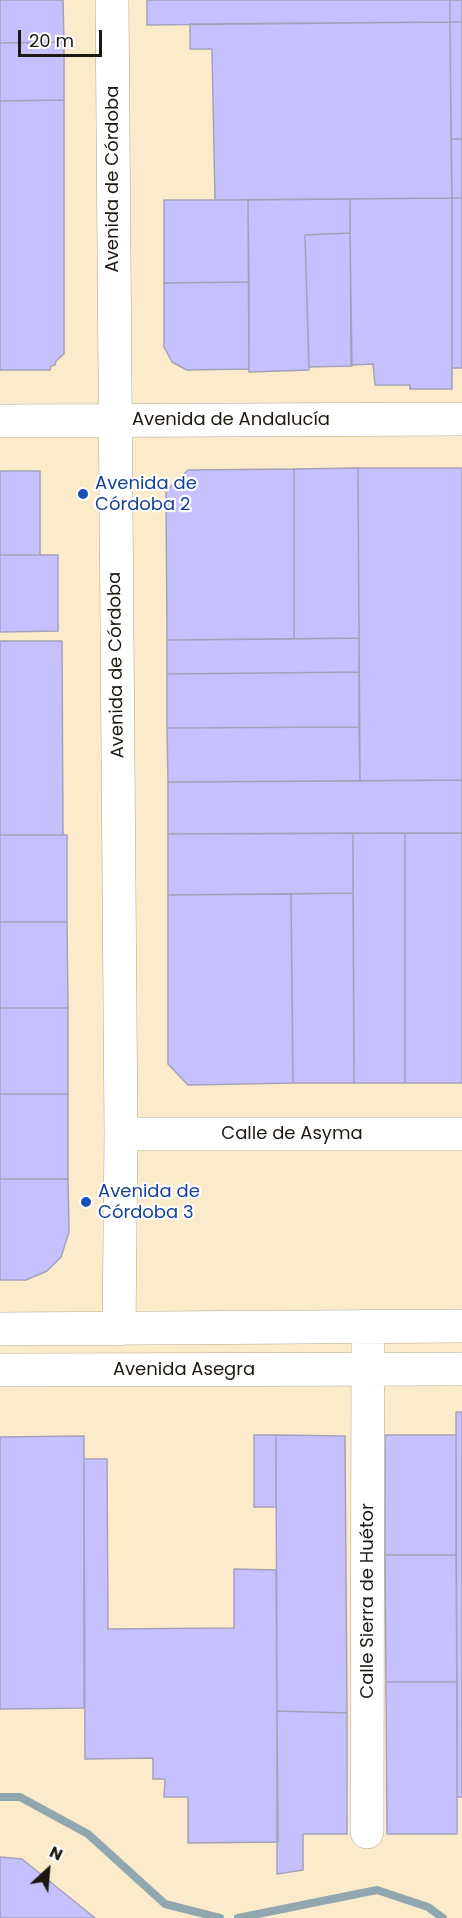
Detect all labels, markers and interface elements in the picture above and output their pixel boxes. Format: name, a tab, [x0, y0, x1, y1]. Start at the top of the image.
scale bar	[21, 18, 105, 56]
text: 20 m	[29, 28, 74, 53]
street label: Avenida de Córdoba	[102, 86, 124, 272]
street label: Avenida de Andalucía	[132, 409, 330, 431]
place label: Avenida de Córdoba 2	[95, 473, 197, 516]
marker: Avenida de Córdoba 2	[76, 487, 90, 501]
street label: Avenida de Córdoba	[105, 571, 129, 759]
street label: Calle de Asyma	[221, 1123, 363, 1145]
place label: Avenida de Córdoba 3	[98, 1181, 200, 1224]
marker: Avenida de Córdoba 3	[79, 1195, 93, 1209]
street label: Avenida Asegra	[113, 1359, 255, 1381]
street label: Calle Sierra de Huétor	[357, 1503, 379, 1699]
north arrow	[18, 1840, 78, 1900]
text: N	[46, 1840, 67, 1866]

